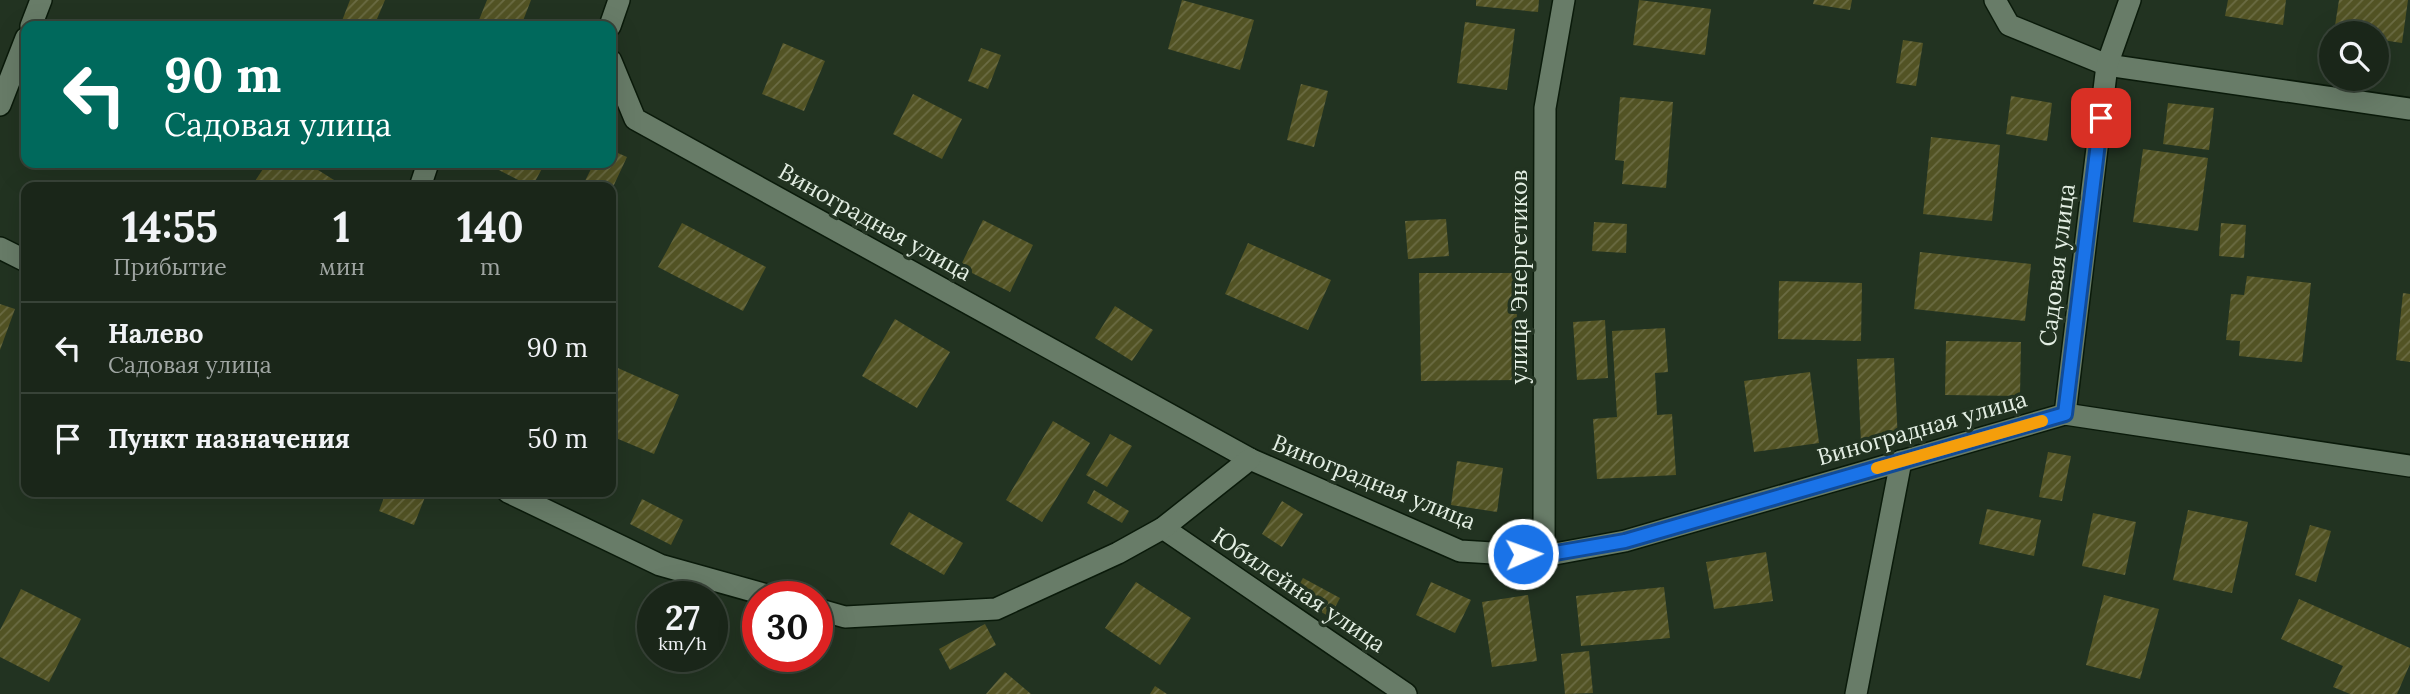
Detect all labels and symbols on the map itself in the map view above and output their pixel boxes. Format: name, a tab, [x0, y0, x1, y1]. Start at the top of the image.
pin	[2071, 88, 2131, 148]
street label: Виноградная улица	[773, 156, 977, 287]
street label: улица Энергетиков	[1504, 170, 1533, 384]
street label: Садовая улица	[2032, 182, 2081, 348]
street label: Виноградная улица	[1814, 384, 2030, 471]
street label: Виноградная улица	[1268, 428, 1480, 536]
position arrow	[1486, 517, 1560, 591]
street label: Юбилейная улица	[1207, 521, 1392, 658]
speed limit sign: 30	[742, 581, 833, 672]

